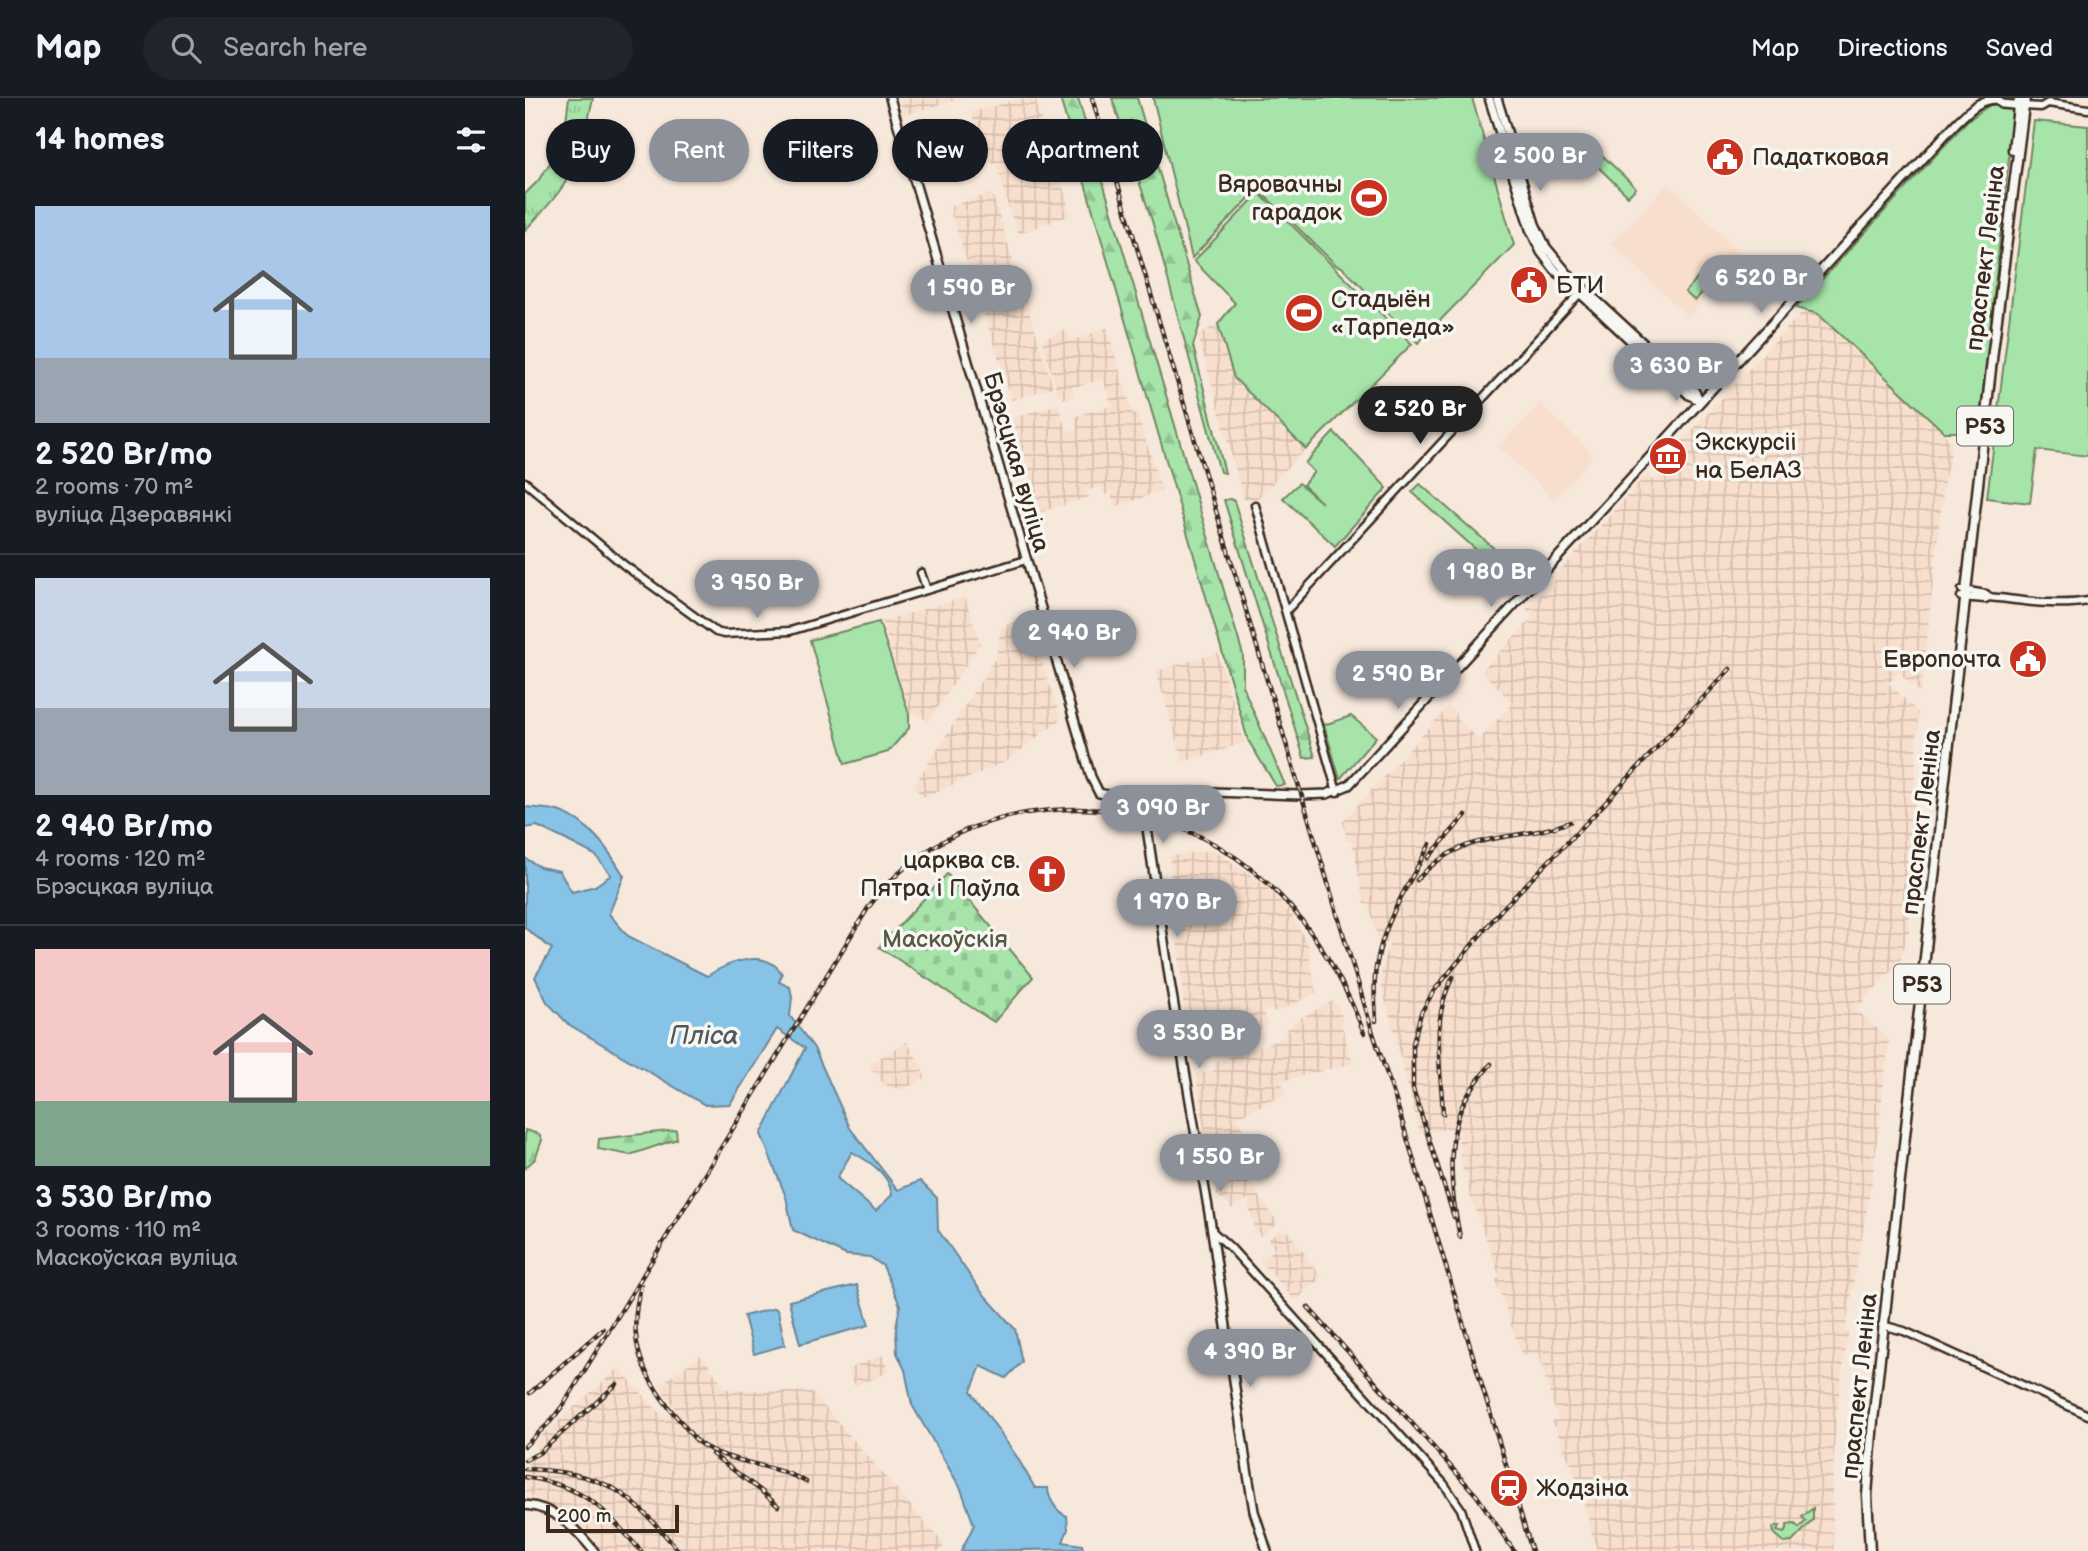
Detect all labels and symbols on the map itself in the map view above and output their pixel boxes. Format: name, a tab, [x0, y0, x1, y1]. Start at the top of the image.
pin: 2 500 Br	[1468, 134, 1612, 193]
public building icon: Падатковая	[1704, 136, 1746, 178]
place label: Падатковая	[1752, 143, 1889, 172]
street label: праспект Леніна	[1960, 164, 2011, 353]
place label: Вяровачны гарадок	[1217, 170, 1342, 227]
sports icon: Вяровачны гарадок	[1348, 177, 1390, 219]
pin: 6 520 Br	[1689, 256, 1833, 315]
public building icon: БТИ	[1508, 264, 1550, 306]
pin: 1 590 Br	[899, 266, 1043, 325]
place label: БТИ	[1556, 271, 1604, 300]
place label: Стадыён «Тарпеда»	[1331, 285, 1455, 342]
sports icon: Стадыён «Тарпеда»	[1283, 292, 1325, 334]
pin: 3 630 Br	[1604, 344, 1748, 403]
street label: Брэсцкая вуліца	[977, 369, 1056, 556]
pin: 2 520 Br	[1348, 386, 1492, 446]
road number: Р53	[1957, 406, 2013, 446]
place label: Экскурсіі на БелАЗ	[1695, 428, 1802, 485]
museum icon: Экскурсіі на БелАЗ	[1647, 435, 1689, 477]
pin: 1 980 Br	[1419, 550, 1563, 609]
pin: 3 950 Br	[685, 560, 829, 620]
pin: 2 940 Br	[1002, 610, 1146, 670]
public building icon: Европочта	[2007, 638, 2049, 680]
place label: Европочта	[1883, 645, 2001, 674]
pin: 2 590 Br	[1326, 652, 1470, 711]
street label: праспект Леніна	[1896, 728, 1947, 917]
pin: 3 090 Br	[1091, 786, 1235, 845]
place label: царква св. Пятра і Паўла	[860, 846, 1020, 903]
church icon: царква св. Пятра і Паўла	[1026, 853, 1068, 895]
pin: 1 970 Br	[1105, 880, 1249, 939]
park label: Маскоўскія	[882, 925, 1008, 954]
road number: Р53	[1894, 964, 1950, 1004]
pin: 3 530 Br	[1127, 1010, 1271, 1070]
water label: Пліса	[670, 1021, 738, 1052]
pin: 1 550 Br	[1148, 1134, 1292, 1194]
street label: праспект Леніна	[1835, 1292, 1884, 1481]
pin: 4 390 Br	[1178, 1330, 1322, 1389]
station icon: Жодзіна	[1488, 1467, 1530, 1509]
place label: Жодзіна	[1536, 1474, 1629, 1503]
scale bar	[546, 1502, 679, 1534]

